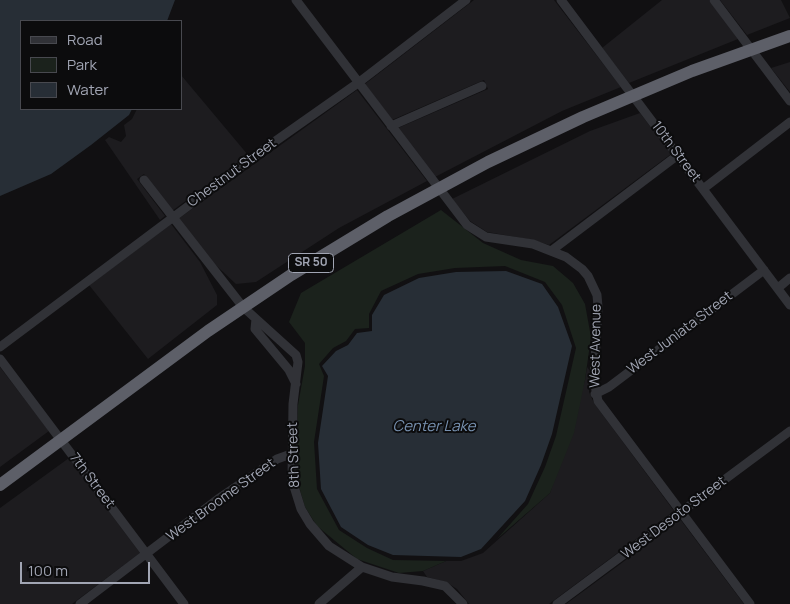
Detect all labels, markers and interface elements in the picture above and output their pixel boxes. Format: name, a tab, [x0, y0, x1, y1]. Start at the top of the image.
legend	[20, 20, 182, 110]
text: Road	[67, 29, 103, 50]
text: Park	[67, 54, 97, 75]
text: Water	[67, 79, 109, 100]
street label: 10th Street	[648, 118, 704, 186]
street label: Chestnut Street	[184, 135, 280, 211]
road number: SR 50	[288, 254, 334, 272]
street label: West Juniata Street	[624, 288, 736, 378]
street label: West Avenue	[587, 304, 605, 388]
water label: Center Lake	[392, 418, 476, 436]
street label: 8th Street	[284, 422, 304, 488]
street label: 7th Street	[66, 450, 118, 512]
street label: West Broome Street	[163, 455, 279, 545]
street label: West Desoto Street	[618, 473, 730, 563]
scale bar	[22, 552, 152, 584]
text: 100 m	[28, 560, 68, 581]

